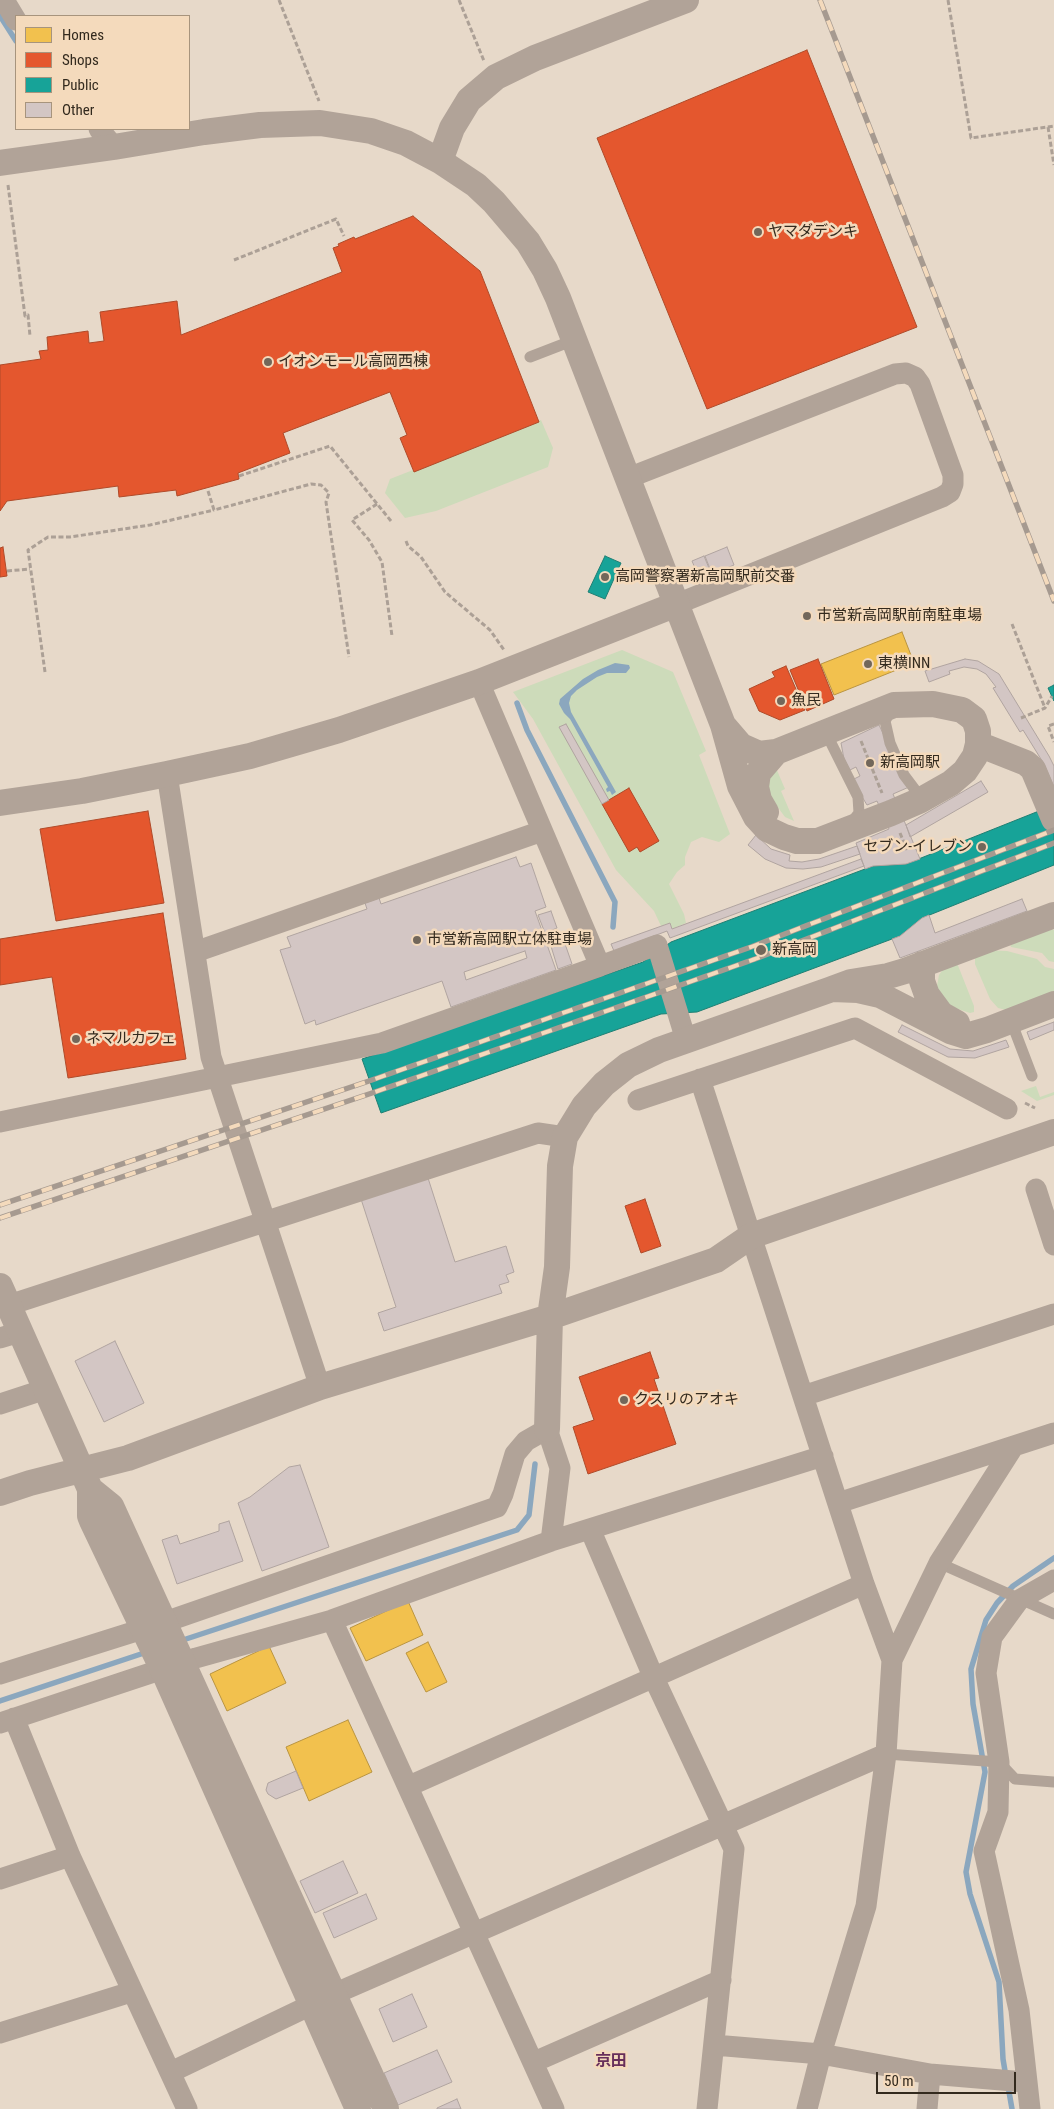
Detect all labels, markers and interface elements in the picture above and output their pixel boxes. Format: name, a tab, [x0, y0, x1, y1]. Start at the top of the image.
legend	[15, 15, 190, 130]
text: Homes	[62, 26, 104, 44]
text: Shops	[62, 51, 99, 69]
text: Public	[62, 76, 99, 94]
text: Other	[62, 101, 94, 119]
place label: ヤマダデンキ	[768, 223, 858, 241]
marker: ヤマダデンキ	[752, 226, 764, 238]
place label: イオンモール高岡西棟	[278, 353, 428, 371]
marker: イオンモール高岡西棟	[262, 356, 274, 368]
place label: 高岡警察署新高岡駅前交番	[615, 568, 795, 586]
marker: 高岡警察署新高岡駅前交番	[599, 571, 611, 583]
place label: 市営新高岡駅前南駐車場	[817, 607, 982, 625]
marker: 市営新高岡駅前南駐車場	[801, 610, 813, 622]
place label: 東横INN	[878, 655, 930, 673]
marker: 東横INN	[862, 658, 874, 670]
place label: 魚民	[791, 692, 821, 710]
marker: 魚民	[775, 695, 787, 707]
place label: 新高岡駅	[880, 754, 940, 772]
marker: 新高岡駅	[864, 757, 876, 769]
place label: セブン-イレブン	[863, 838, 972, 856]
marker: セブン-イレブン	[976, 841, 988, 853]
place label: 市営新高岡駅立体駐車場	[427, 931, 592, 949]
marker: 市営新高岡駅立体駐車場	[411, 934, 423, 946]
place label: 新高岡	[772, 941, 817, 959]
marker: 新高岡	[754, 943, 768, 957]
place label: ネマルカフェ	[86, 1030, 176, 1048]
marker: ネマルカフェ	[70, 1033, 82, 1045]
place label: クスリのアオキ	[634, 1391, 739, 1409]
marker: クスリのアオキ	[618, 1394, 630, 1406]
district label: 京田	[595, 2052, 627, 2072]
scale bar	[879, 2062, 1019, 2094]
text: 50 m	[884, 2072, 914, 2090]

